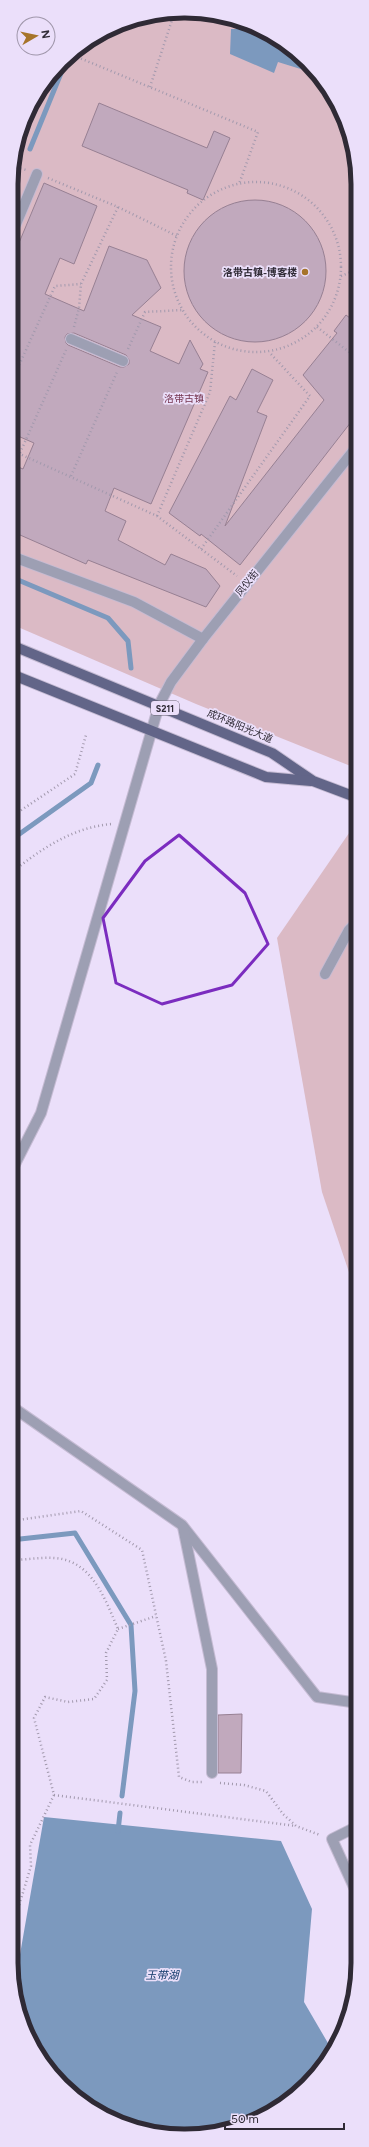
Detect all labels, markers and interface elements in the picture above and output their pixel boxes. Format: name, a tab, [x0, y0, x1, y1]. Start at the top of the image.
north arrow	[16, 16, 56, 56]
text: N	[38, 29, 52, 40]
place label: 洛带古镇-博客楼	[223, 266, 297, 279]
marker: 洛带古镇-博客楼	[300, 267, 310, 277]
park label: 洛带古镇	[164, 392, 204, 405]
street label: 凤仪街	[233, 567, 261, 599]
road number: S211	[151, 701, 179, 715]
street label: 成环路阳光大道	[205, 706, 275, 746]
water label: 玉带湖	[146, 1969, 180, 1982]
scale bar	[225, 2105, 344, 2131]
text: 50 m	[231, 2112, 259, 2126]

